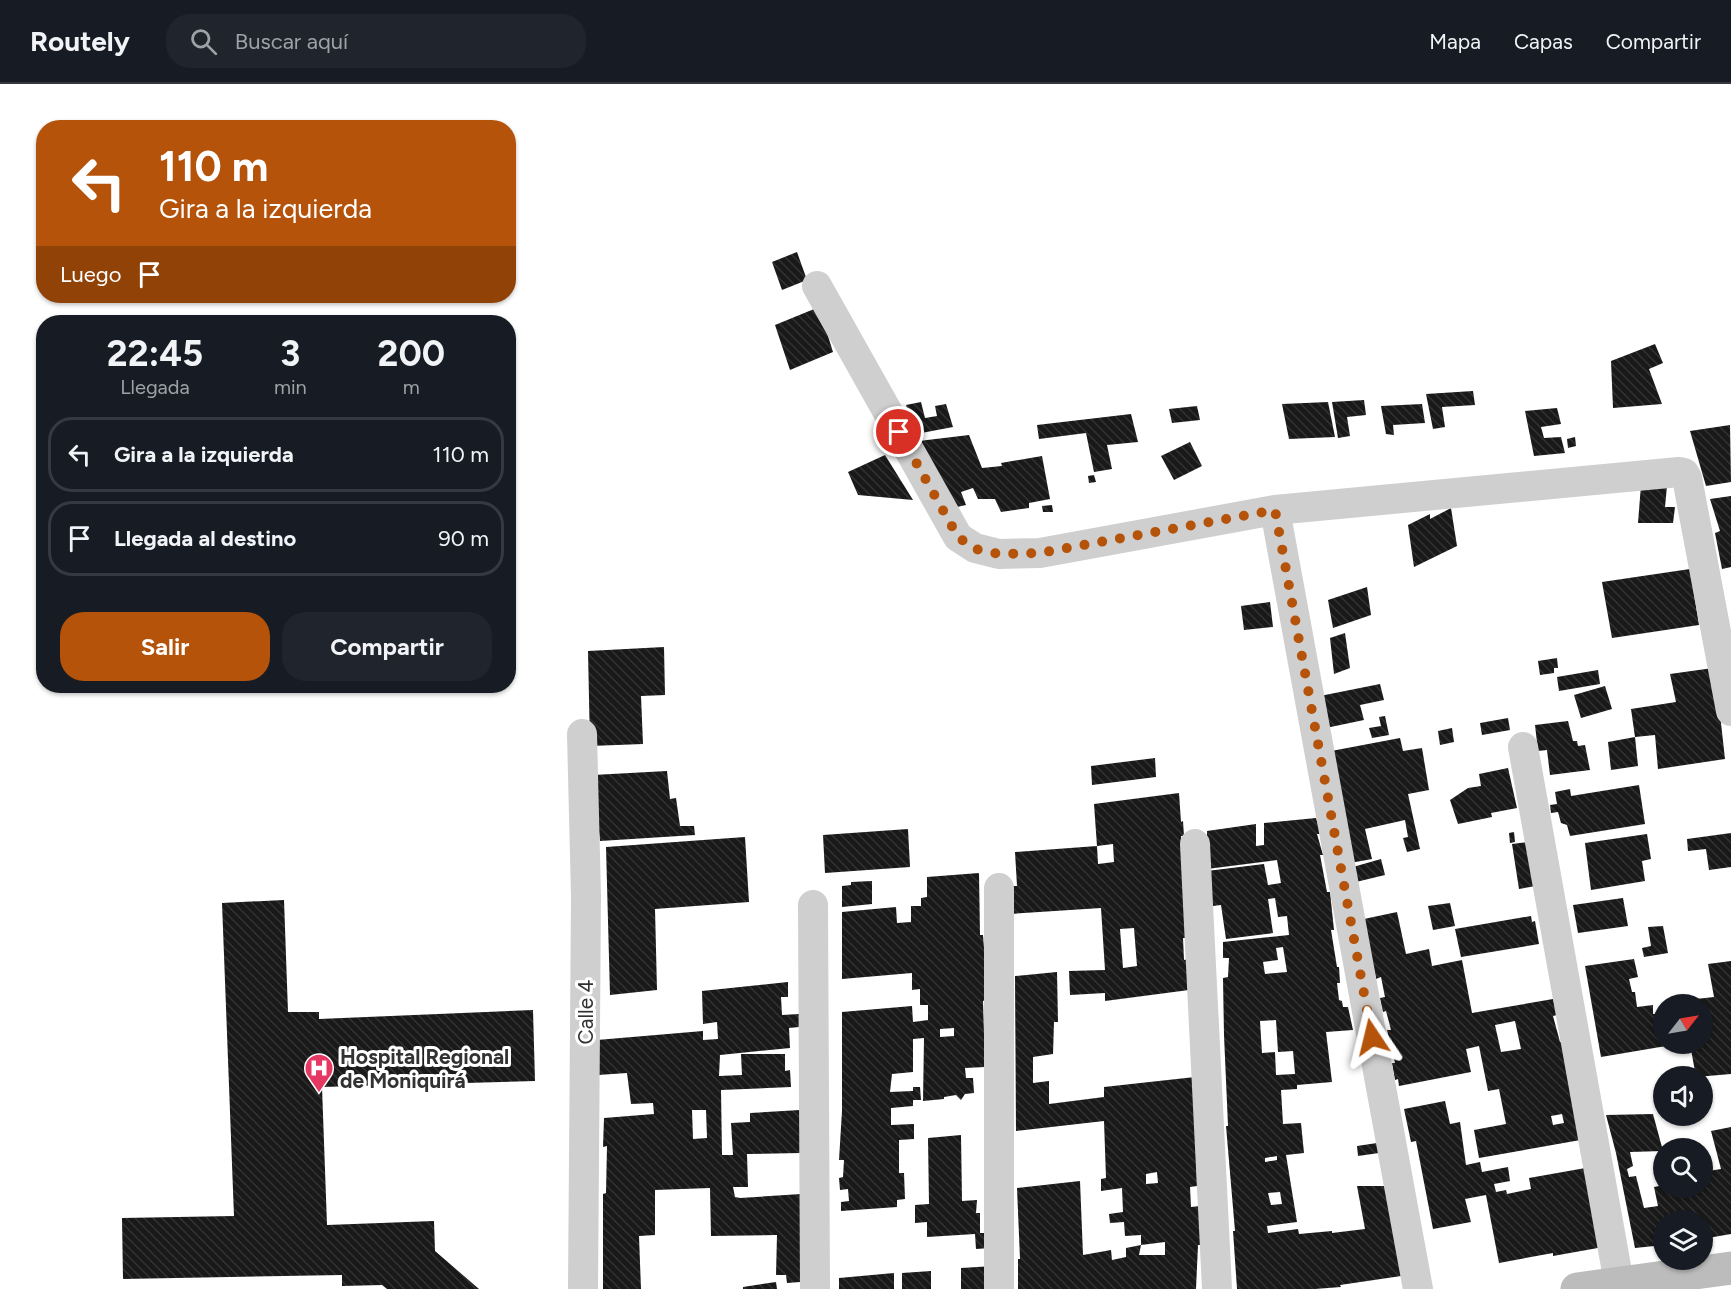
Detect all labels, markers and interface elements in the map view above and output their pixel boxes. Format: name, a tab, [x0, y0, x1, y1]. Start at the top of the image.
search box	[166, 14, 586, 68]
text: Routely	[30, 24, 130, 58]
icon: search	[187, 25, 220, 58]
text: Buscar aquí	[235, 28, 348, 55]
text: Mapa	[1429, 29, 1481, 54]
text: Capas	[1514, 29, 1573, 54]
text: Compartir	[1606, 29, 1701, 54]
text: 110 m	[159, 141, 268, 192]
icon: left	[60, 144, 138, 222]
text: Gira a la izquierda	[159, 192, 372, 225]
icon: arrive	[133, 258, 166, 291]
text: Luego	[60, 261, 121, 288]
text: 22:45	[107, 332, 203, 375]
text: 3	[280, 332, 300, 375]
text: 200	[378, 332, 445, 375]
text: Llegada	[120, 375, 190, 399]
text: min	[274, 375, 307, 399]
text: m	[403, 375, 420, 399]
pin	[873, 406, 924, 457]
icon: arrive	[882, 415, 915, 448]
icon: left	[63, 438, 96, 471]
text: Gira a la izquierda	[114, 441, 294, 468]
text: 110 m	[433, 441, 489, 468]
icon: arrive	[63, 522, 96, 555]
text: Llegada al destino	[114, 525, 296, 552]
text: 90 m	[438, 525, 489, 552]
button: Salir	[60, 612, 270, 681]
button: Compartir	[282, 612, 492, 681]
street label: Calle 4	[573, 980, 598, 1044]
north arrow	[1653, 994, 1713, 1054]
map controls	[1653, 994, 1713, 1270]
position arrow	[1340, 1005, 1404, 1069]
place label: Hospital Regional de Moniquirá	[340, 1044, 509, 1093]
hospital icon: Hospital Regional de Moniquirá	[303, 1052, 335, 1094]
button: sound	[1653, 1066, 1713, 1126]
button: search	[1653, 1138, 1713, 1198]
button: layers	[1653, 1210, 1713, 1270]

